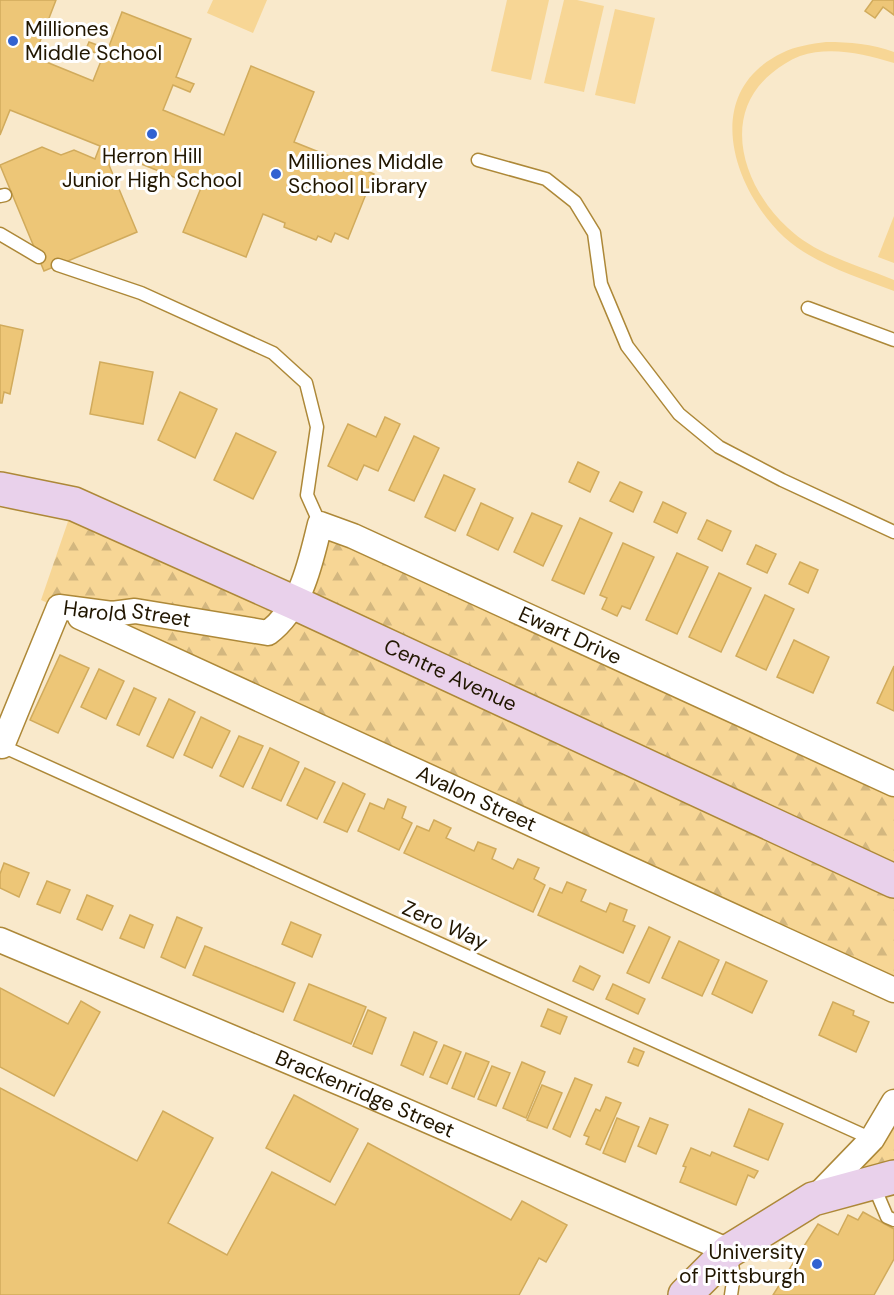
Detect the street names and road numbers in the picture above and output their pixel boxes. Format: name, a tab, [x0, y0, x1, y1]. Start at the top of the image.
street label: Harold Street	[62, 594, 193, 634]
street label: Ewart Drive	[514, 600, 626, 671]
street label: Centre Avenue	[379, 632, 521, 718]
street label: Avalon Street	[412, 759, 541, 838]
street label: Zero Way	[398, 894, 492, 956]
street label: Brackenridge Street	[271, 1043, 459, 1144]

